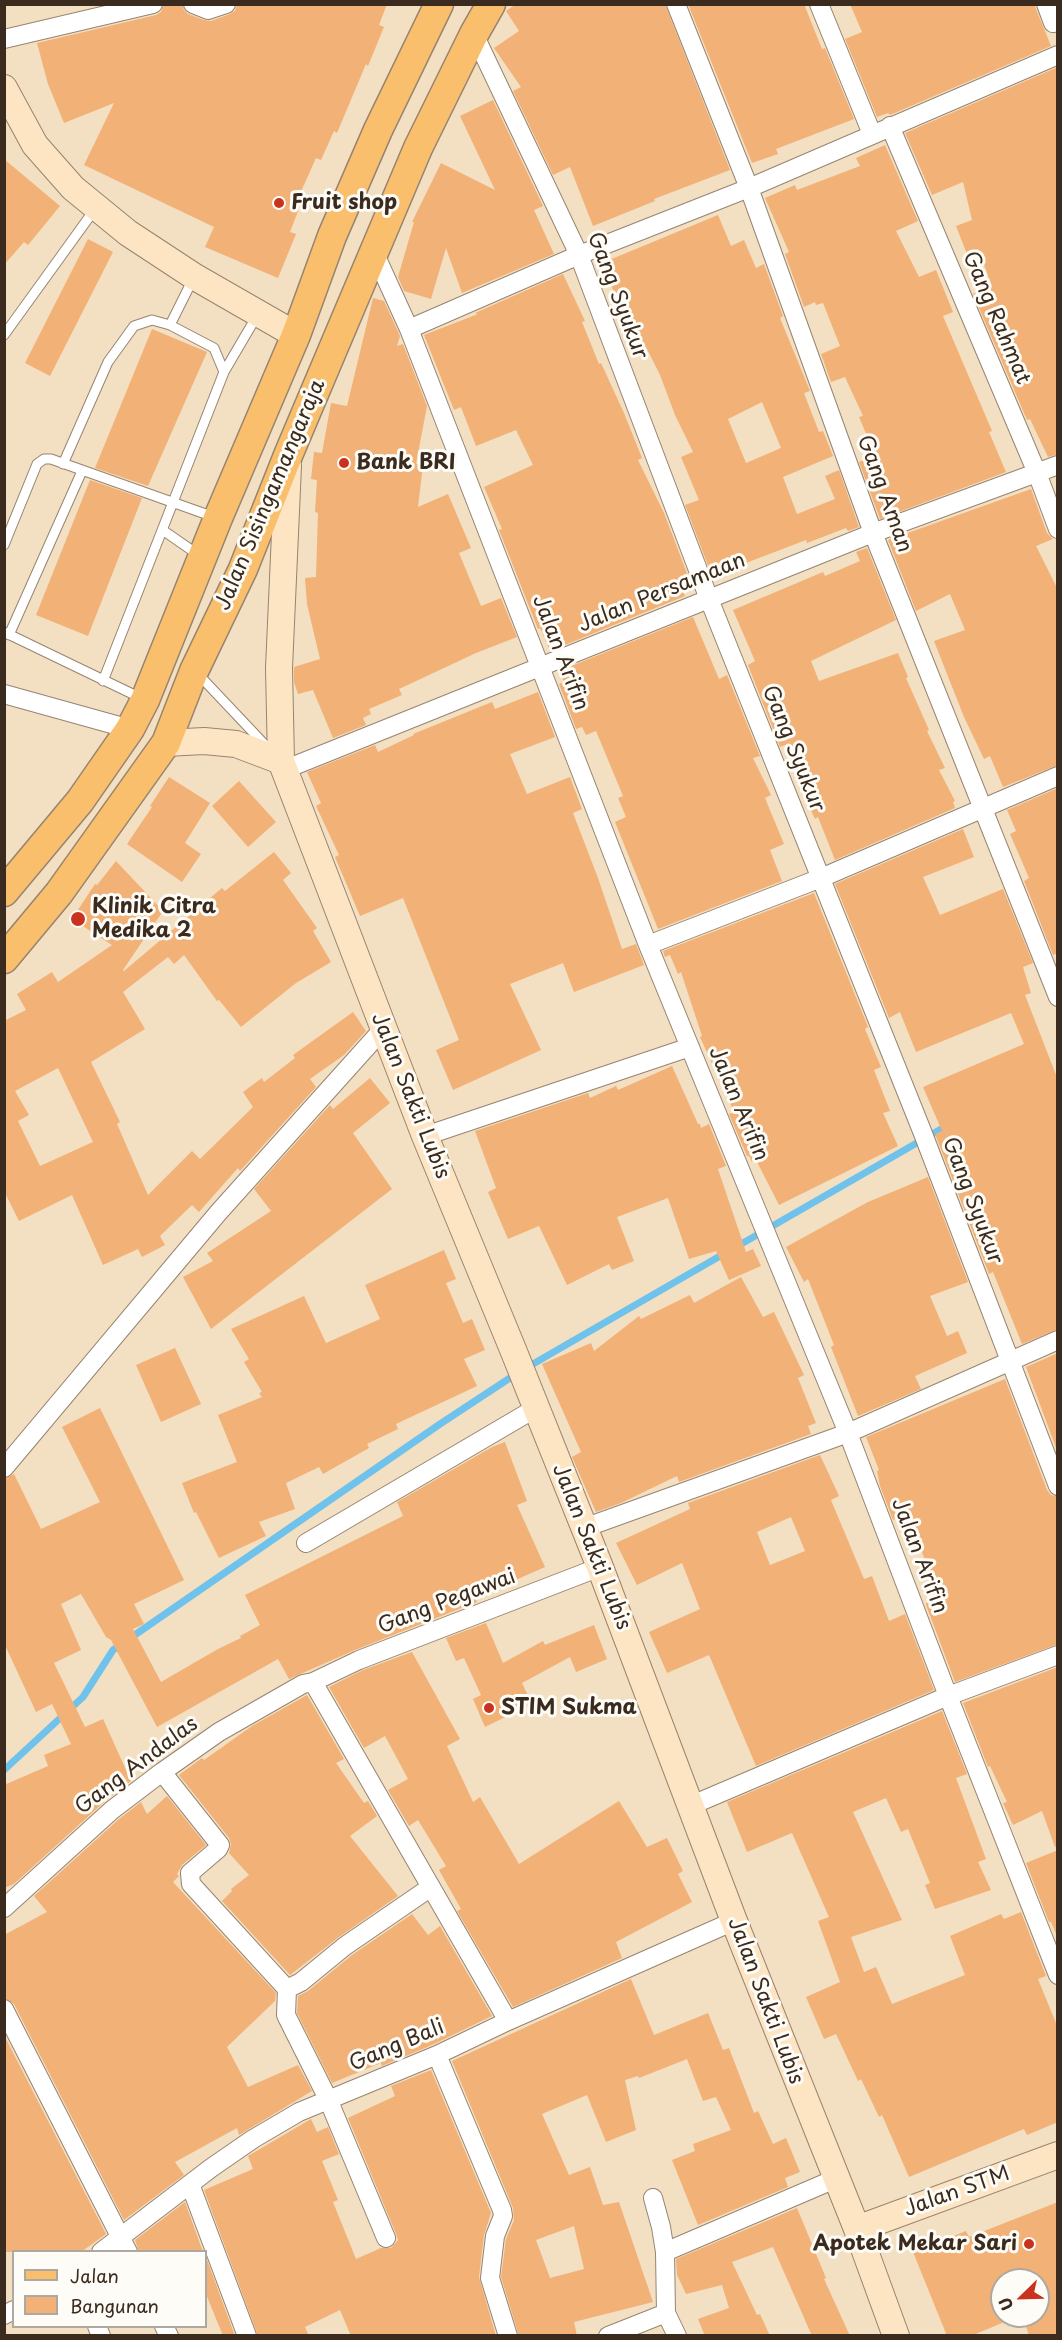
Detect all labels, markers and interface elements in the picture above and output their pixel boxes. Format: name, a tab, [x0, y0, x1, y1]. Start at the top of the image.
place label: Fruit shop	[291, 190, 397, 216]
marker: Fruit shop	[272, 196, 286, 210]
street label: Gang Syukur	[581, 229, 653, 363]
street label: Gang Rahmat	[957, 248, 1035, 388]
street label: Jalan Sisingamangaraja	[211, 376, 331, 614]
street label: Gang Aman	[851, 432, 917, 556]
place label: Bank BRI	[356, 450, 455, 476]
marker: Bank BRI	[337, 456, 351, 470]
street label: Jalan Persamaan	[575, 548, 749, 638]
street label: Jalan Arifin	[526, 592, 594, 714]
street label: Gang Syukur	[756, 682, 830, 816]
place label: Klinik Citra Medika 2	[92, 894, 216, 944]
marker: Klinik Citra Medika 2	[69, 910, 87, 928]
street label: Jalan Sakti Lubis	[365, 1009, 455, 1183]
street label: Jalan Arifin	[703, 1043, 773, 1165]
street label: Gang Syukur	[936, 1134, 1008, 1268]
street label: Jalan Sakti Lubis	[546, 1460, 636, 1634]
street label: Jalan Arifin	[885, 1495, 953, 1617]
street label: Gang Pegawai	[375, 1564, 519, 1640]
place label: STIM Sukma	[501, 1695, 637, 1721]
marker: STIM Sukma	[482, 1701, 496, 1715]
street label: Gang Andalas	[71, 1712, 203, 1820]
street label: Jalan Sakti Lubis	[722, 1914, 808, 2088]
street label: Gang Bali	[346, 2015, 448, 2077]
street label: Jalan STM	[901, 2161, 1013, 2223]
place label: Apotek Mekar Sari	[813, 2231, 1017, 2257]
marker: Apotek Mekar Sari	[1022, 2237, 1036, 2251]
legend	[12, 2250, 207, 2328]
text: Jalan	[70, 2262, 119, 2289]
north arrow	[990, 2268, 1050, 2328]
text: Bangunan	[70, 2292, 159, 2319]
text: U	[992, 2294, 1019, 2315]

